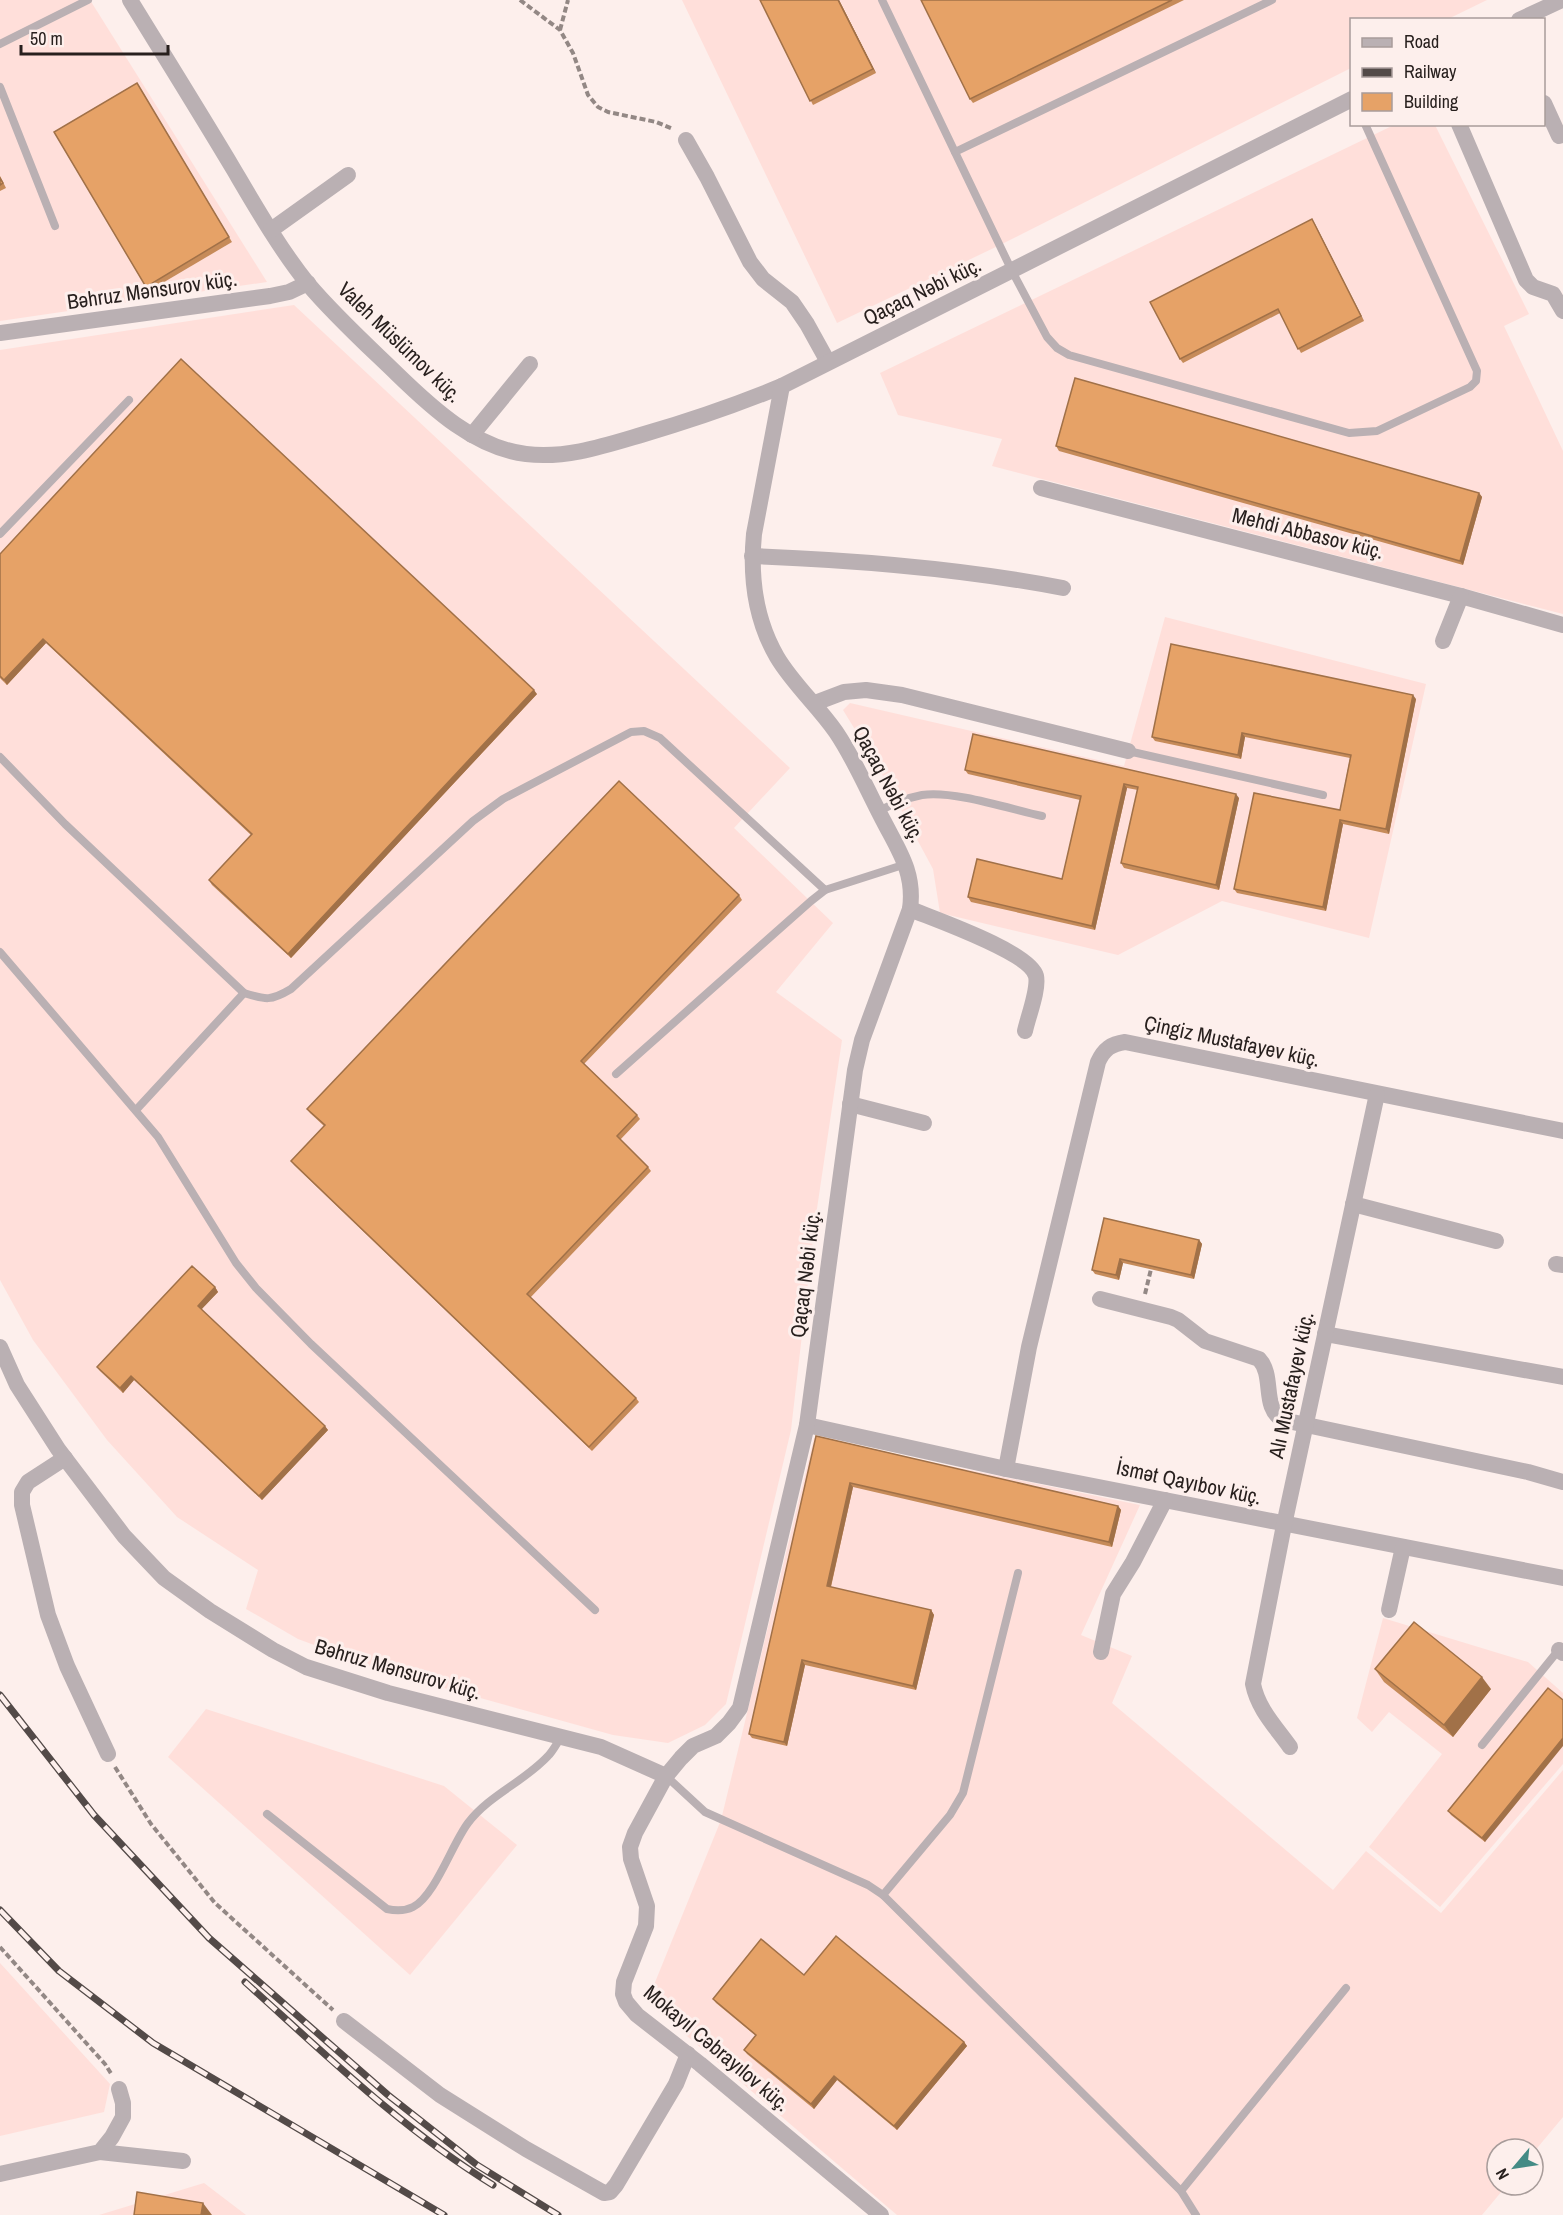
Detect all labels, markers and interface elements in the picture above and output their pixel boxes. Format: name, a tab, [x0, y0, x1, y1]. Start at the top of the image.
scale bar	[21, 18, 168, 56]
legend	[1350, 18, 1545, 126]
text: 50 m	[30, 26, 63, 51]
text: Road	[1404, 29, 1439, 54]
text: Railway	[1404, 59, 1457, 84]
text: Building	[1404, 89, 1459, 114]
street label: Qaçaq Nəbi küç.	[858, 250, 986, 332]
street label: Bəhruz Mənsurov küç.	[65, 264, 239, 316]
street label: Valeh Müslümov küç.	[332, 275, 468, 409]
street label: Mehdi Abbasov küç.	[1229, 500, 1387, 566]
street label: Qaçaq Nəbi küç.	[846, 721, 932, 847]
street label: Çingiz Mustafayev küç.	[1141, 1008, 1323, 1074]
street label: Qaçaq Nəbi küç.	[783, 1209, 827, 1339]
street label: Alı Mustafayev küç.	[1261, 1309, 1321, 1462]
street label: İsmət Qayıbov küç.	[1114, 1452, 1264, 1512]
street label: Bəhruz Mənsurov küç.	[312, 1631, 484, 1707]
street label: Mokayıl Cəbrayılov küç.	[638, 1978, 796, 2118]
north arrow	[1485, 2137, 1545, 2197]
text: N	[1490, 2165, 1514, 2184]

